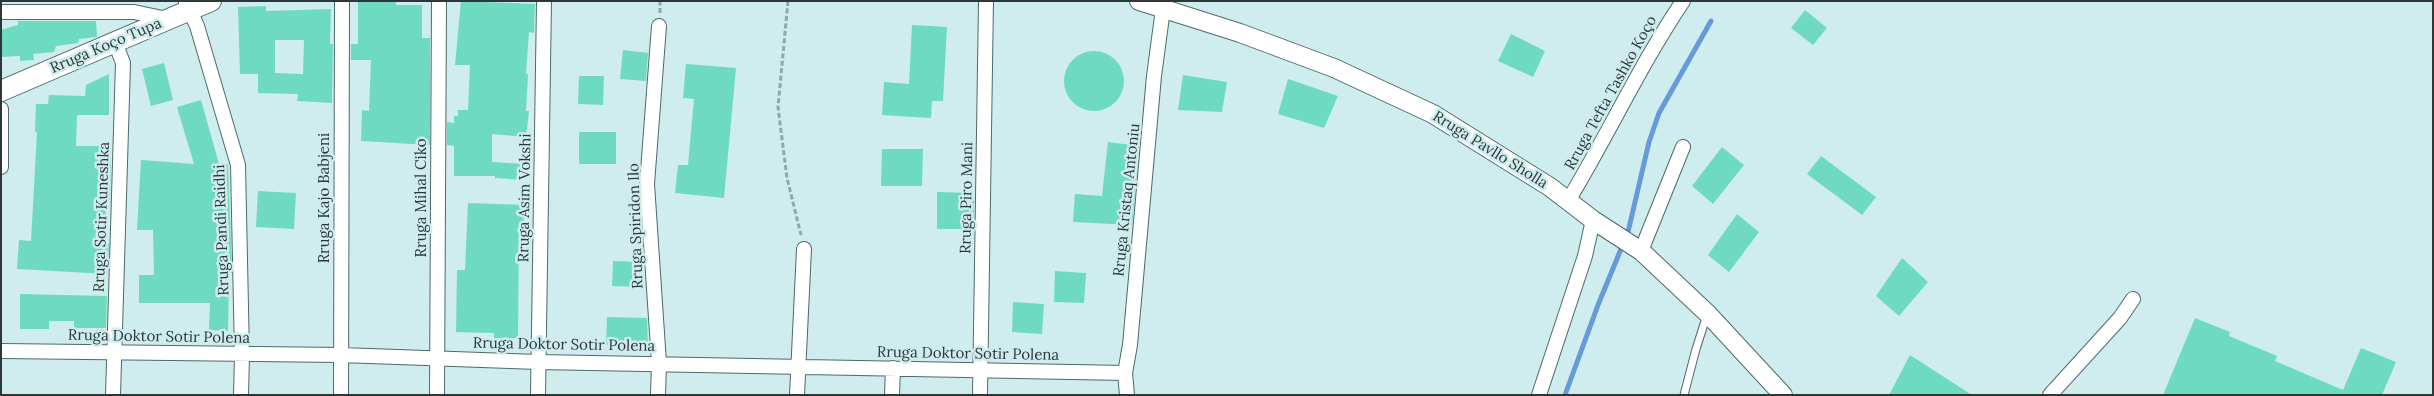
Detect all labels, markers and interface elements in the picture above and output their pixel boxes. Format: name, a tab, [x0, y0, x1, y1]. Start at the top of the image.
street label: Rruga Tefta Tashko Koço	[1561, 13, 1661, 173]
street label: Rruga Koço Tupa	[48, 14, 164, 78]
street label: Rruga Pavllo Sholla	[1429, 107, 1551, 193]
street label: Rruga Kristaq Antoniu	[1110, 122, 1144, 278]
street label: Rruga Kajo Babjeni	[316, 133, 334, 263]
street label: Rruga Asim Vokshi	[515, 133, 535, 263]
street label: Rruga Mihal Ciko	[413, 138, 431, 258]
street label: Rruga Sotir Kuneshka	[90, 141, 114, 293]
street label: Rruga Piro Mani	[957, 142, 977, 254]
street label: Rruga Spiridon Ilo	[625, 163, 647, 289]
street label: Rruga Pandi Raidhi	[211, 164, 233, 296]
street label: Rruga Doktor Sotir Polena	[68, 326, 250, 348]
street label: Rruga Doktor Sotir Polena	[473, 334, 655, 356]
street label: Rruga Doktor Sotir Polena	[877, 343, 1059, 365]

